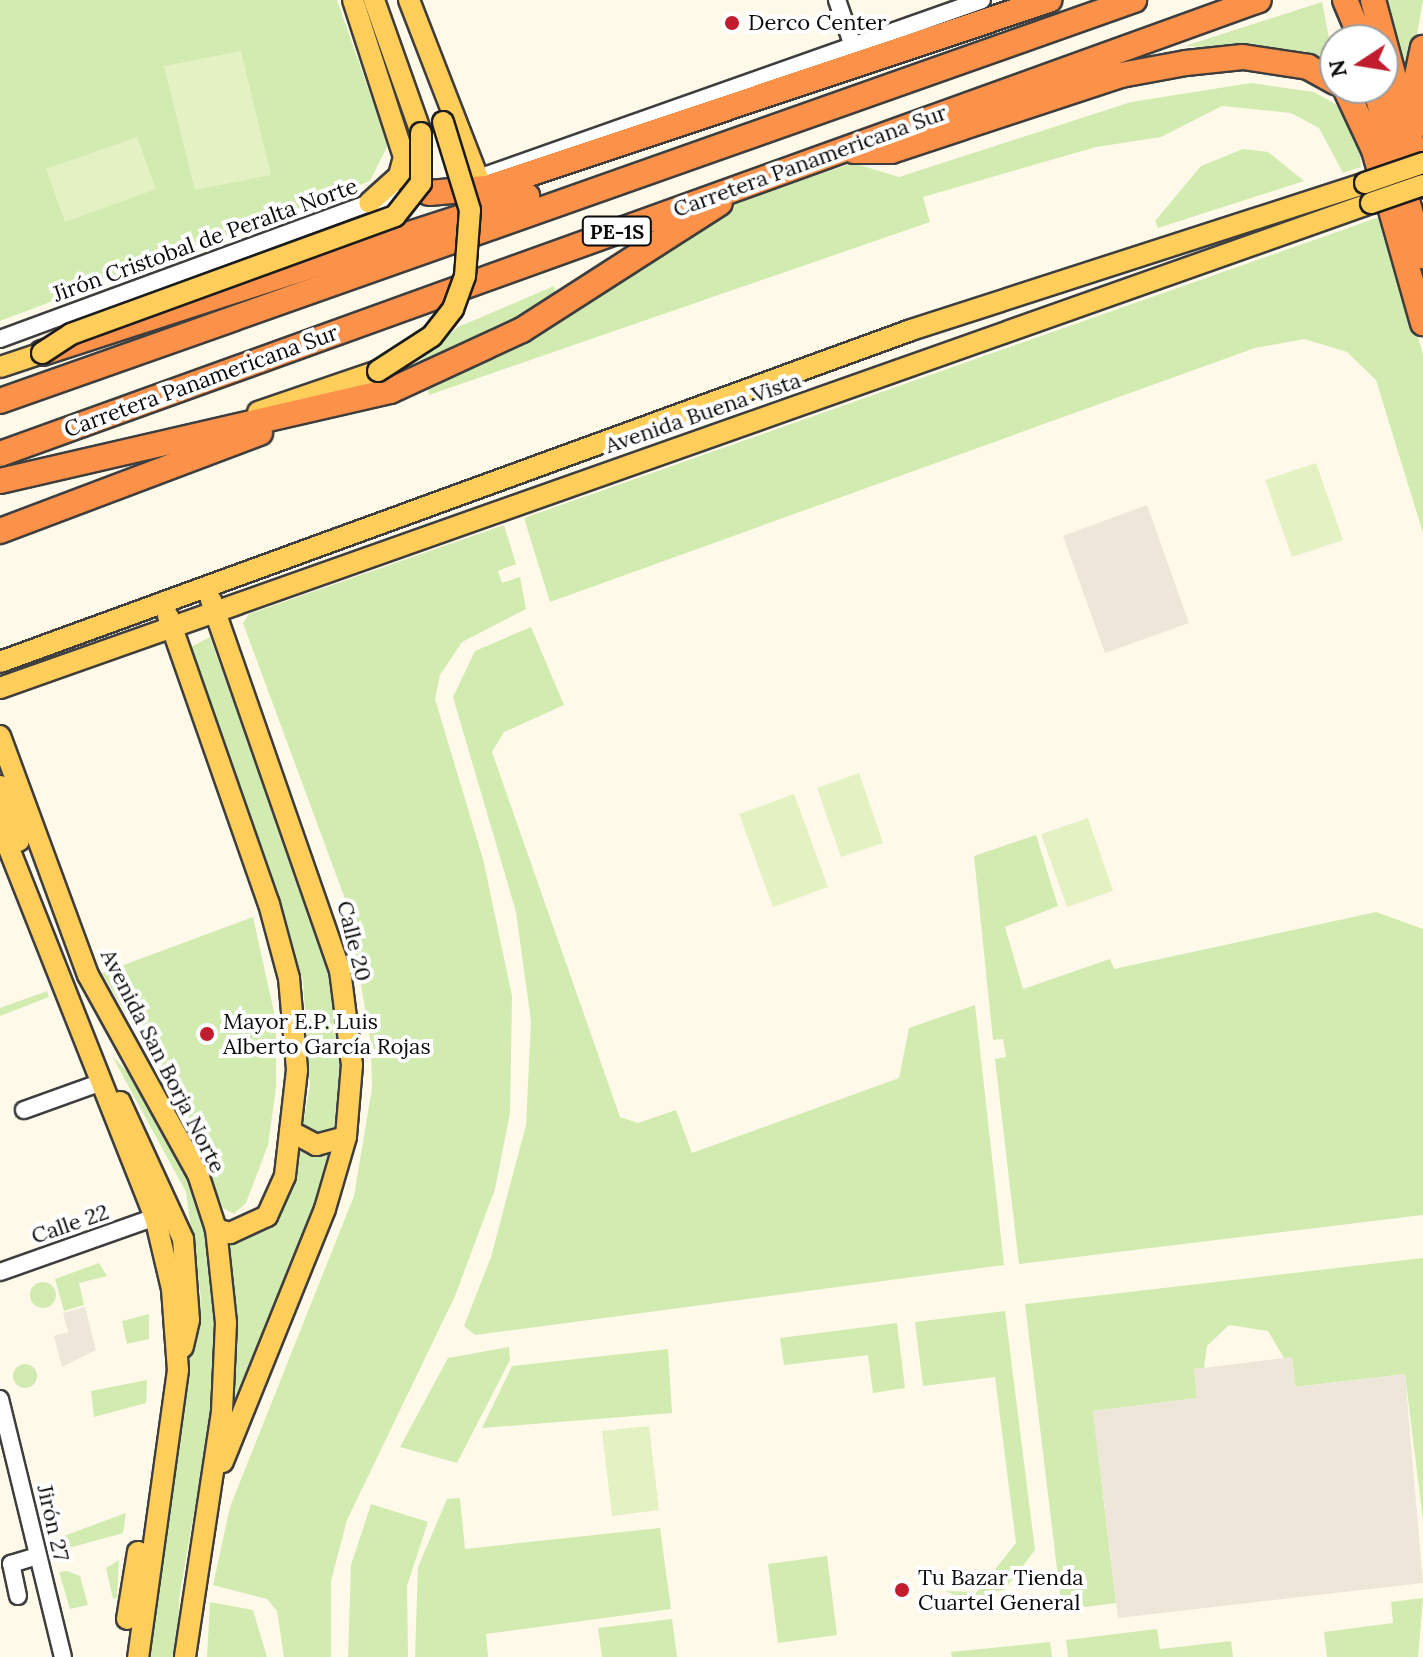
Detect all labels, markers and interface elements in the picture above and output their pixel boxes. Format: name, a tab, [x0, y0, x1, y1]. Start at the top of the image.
place label: Derco Center	[748, 10, 886, 36]
marker: Derco Center	[723, 14, 741, 32]
north arrow	[1319, 24, 1399, 104]
text: N	[1322, 57, 1353, 80]
street label: Carretera Panamericana Sur	[670, 99, 950, 223]
street label: Jirón Cristobal de Peralta Norte	[49, 173, 361, 307]
road number: PE-1S	[581, 215, 653, 247]
street label: Carretera Panamericana Sur	[61, 319, 341, 443]
street label: Avenida Buena Vista	[602, 367, 804, 459]
street label: Calle 20	[331, 898, 377, 984]
street label: Avenida San Borja Norte	[95, 945, 231, 1177]
place label: Mayor E.P. Luis Alberto García Rojas	[223, 1008, 431, 1060]
marker: Mayor E.P. Luis Alberto García Rojas	[198, 1025, 216, 1043]
street label: Calle 22	[28, 1198, 112, 1250]
street label: Jirón 27	[31, 1482, 75, 1564]
place label: Tu Bazar Tienda Cuartel General	[918, 1564, 1084, 1616]
marker: Tu Bazar Tienda Cuartel General	[893, 1581, 911, 1599]

